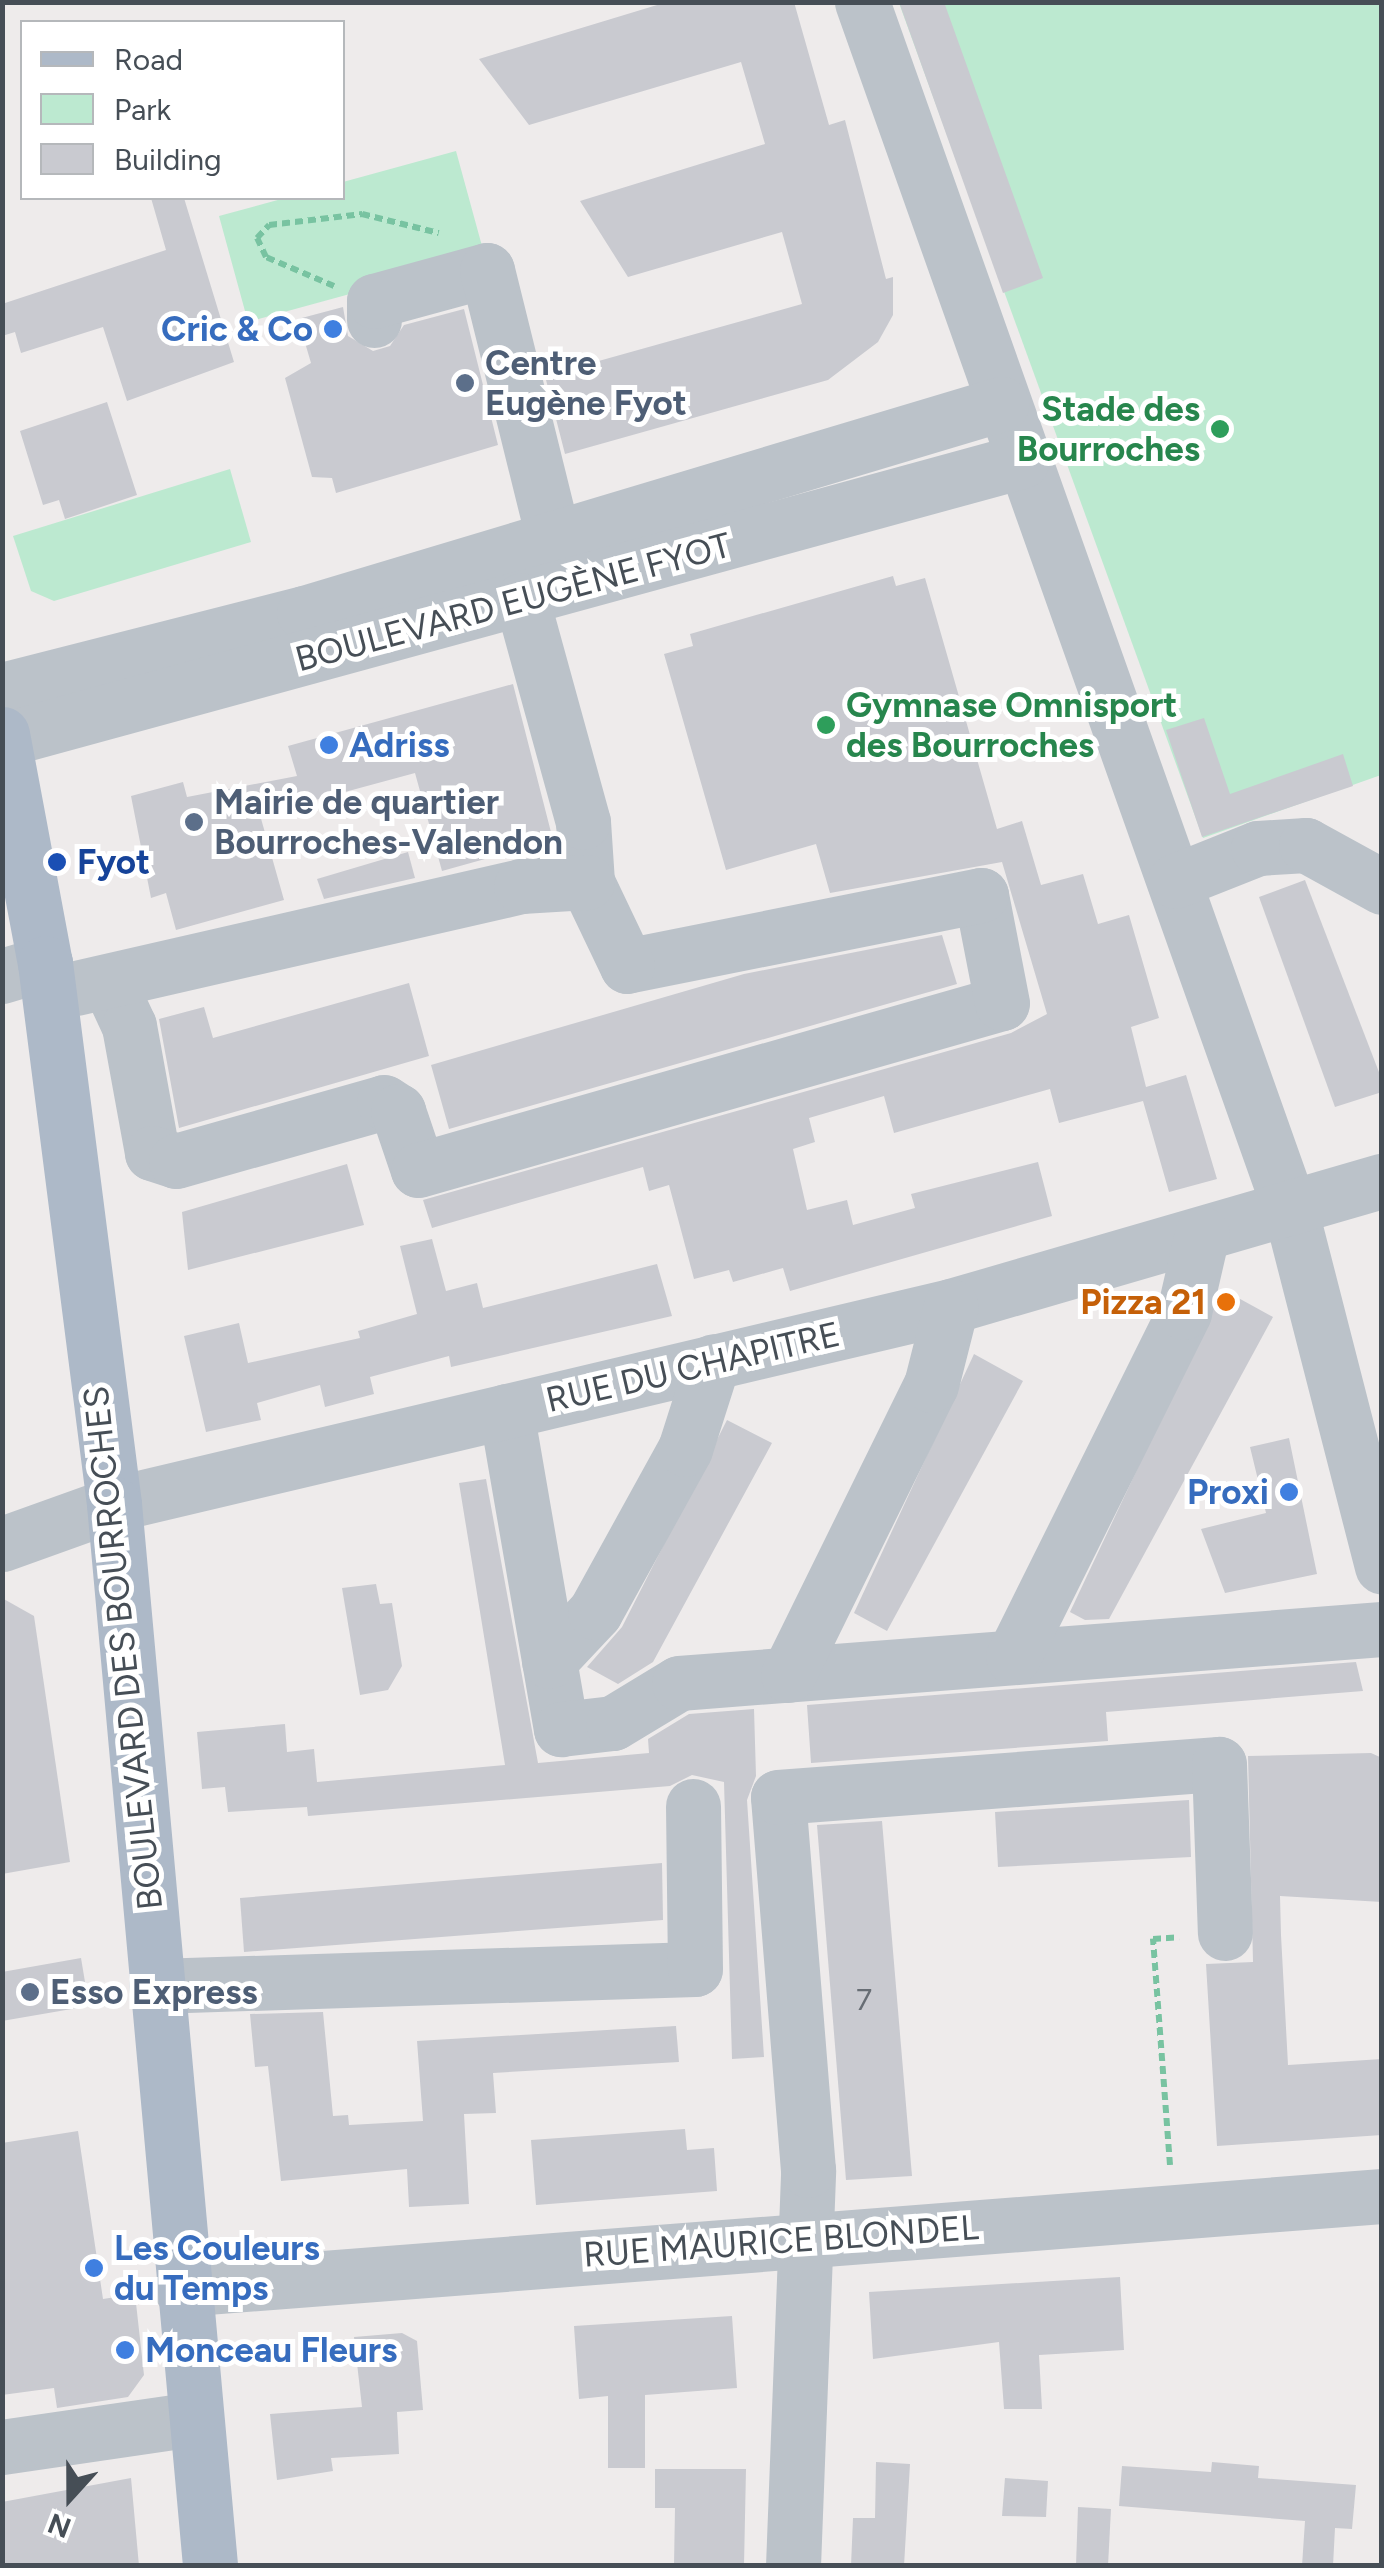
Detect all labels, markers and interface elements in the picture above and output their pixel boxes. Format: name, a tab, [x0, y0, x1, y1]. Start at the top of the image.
legend	[20, 20, 345, 200]
text: Road	[114, 41, 183, 78]
text: Park	[114, 91, 171, 128]
text: Building	[114, 141, 222, 178]
place label: Cric & Co	[161, 308, 313, 350]
marker: Cric & Co	[322, 318, 344, 340]
place label: Centre Eugène Fyot	[485, 342, 687, 424]
marker: Centre Eugène Fyot	[454, 372, 476, 394]
place label: Stade des Bourroches	[1017, 388, 1200, 470]
marker: Stade des Bourroches	[1209, 418, 1231, 440]
street label: BOULEVARD EUGÈNE FYOT	[291, 524, 735, 680]
place label: Gymnase Omnisport des Bourroches	[846, 684, 1177, 766]
marker: Gymnase Omnisport des Bourroches	[815, 714, 837, 736]
place label: Adriss	[349, 724, 449, 766]
marker: Adriss	[318, 734, 340, 756]
place label: Mairie de quartier Bourroches-Valendon	[214, 781, 563, 863]
marker: Mairie de quartier Bourroches-Valendon	[183, 811, 205, 833]
place label: Fyot	[77, 841, 150, 883]
marker: Fyot	[46, 851, 68, 873]
place label: Pizza 21	[1080, 1281, 1206, 1323]
marker: Pizza 21	[1215, 1291, 1237, 1313]
street label: RUE DU CHAPITRE	[542, 1313, 844, 1421]
street label: BOULEVARD DES BOURROCHES	[75, 1384, 171, 1912]
place label: Proxi	[1187, 1471, 1269, 1513]
marker: Proxi	[1278, 1481, 1300, 1503]
place label: Esso Express	[50, 1971, 258, 2013]
marker: Esso Express	[19, 1981, 41, 2003]
house number: 7	[856, 1982, 872, 2018]
street label: RUE MAURICE BLONDEL	[582, 2206, 980, 2276]
place label: Les Couleurs du Temps	[114, 2227, 320, 2309]
marker: Les Couleurs du Temps	[83, 2257, 105, 2279]
place label: Monceau Fleurs	[145, 2329, 397, 2371]
marker: Monceau Fleurs	[114, 2339, 136, 2361]
north arrow	[20, 2448, 120, 2548]
text: N	[43, 2506, 75, 2546]

